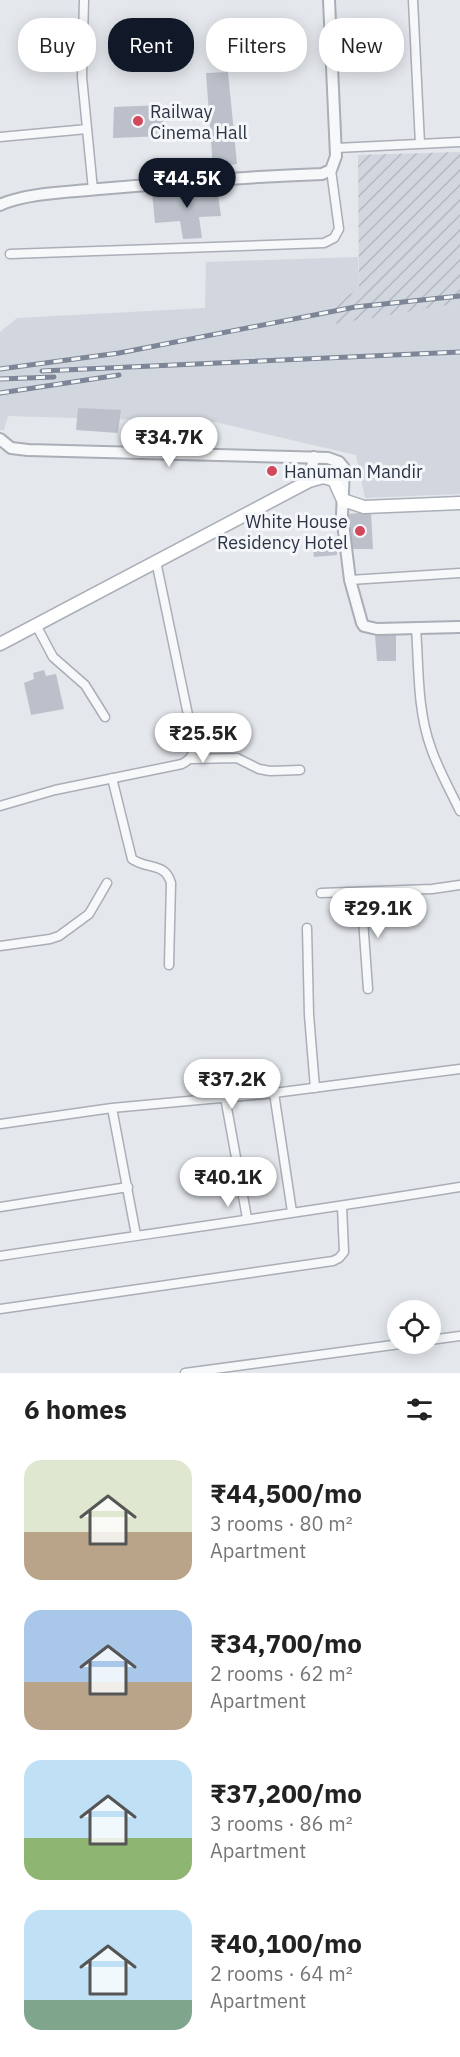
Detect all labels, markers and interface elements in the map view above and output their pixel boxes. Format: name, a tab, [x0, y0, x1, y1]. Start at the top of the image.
chip: Buy	[18, 18, 96, 72]
chip: Rent	[108, 18, 194, 72]
chip: Filters	[206, 18, 307, 72]
chip: New	[319, 18, 404, 72]
place label: Railway Cinema Hall	[150, 100, 248, 144]
marker: Railway Cinema Hall	[131, 114, 145, 128]
pin: ₹44.5K	[138, 158, 236, 209]
text: ₹44.5K	[153, 164, 221, 191]
pin: ₹34.7K	[120, 417, 218, 468]
text: ₹34.7K	[135, 423, 203, 450]
place label: Hanuman Mandir	[284, 460, 423, 483]
marker: Hanuman Mandir	[265, 464, 279, 478]
place label: White House Residency Hotel	[217, 510, 348, 554]
marker: White House Residency Hotel	[353, 524, 367, 538]
pin: ₹25.5K	[154, 713, 252, 764]
text: ₹25.5K	[169, 719, 237, 746]
pin: ₹29.1K	[329, 888, 427, 939]
text: ₹29.1K	[344, 894, 412, 921]
pin: ₹37.2K	[183, 1059, 281, 1110]
text: ₹37.2K	[198, 1065, 266, 1092]
pin: ₹40.1K	[179, 1157, 277, 1208]
text: ₹40.1K	[194, 1163, 262, 1190]
map controls	[387, 1300, 441, 1354]
button: locate	[387, 1300, 441, 1354]
text: 6 homes	[24, 1392, 127, 1426]
icon: filters	[403, 1393, 436, 1426]
text: ₹44,500/mo	[210, 1476, 362, 1510]
icon: home	[72, 1484, 144, 1556]
text: 3 rooms · 80 m²	[210, 1510, 353, 1537]
text: Apartment	[210, 1537, 306, 1564]
text: ₹34,700/mo	[210, 1626, 362, 1660]
icon: home	[72, 1634, 144, 1706]
text: 2 rooms · 62 m²	[210, 1660, 353, 1687]
text: Apartment	[210, 1687, 306, 1714]
text: ₹37,200/mo	[210, 1776, 362, 1810]
icon: home	[72, 1784, 144, 1856]
text: 3 rooms · 86 m²	[210, 1810, 353, 1837]
text: Apartment	[210, 1837, 306, 1864]
text: ₹40,100/mo	[210, 1926, 362, 1960]
icon: home	[72, 1934, 144, 2006]
text: 2 rooms · 64 m²	[210, 1960, 353, 1987]
text: Apartment	[210, 1987, 306, 2014]

